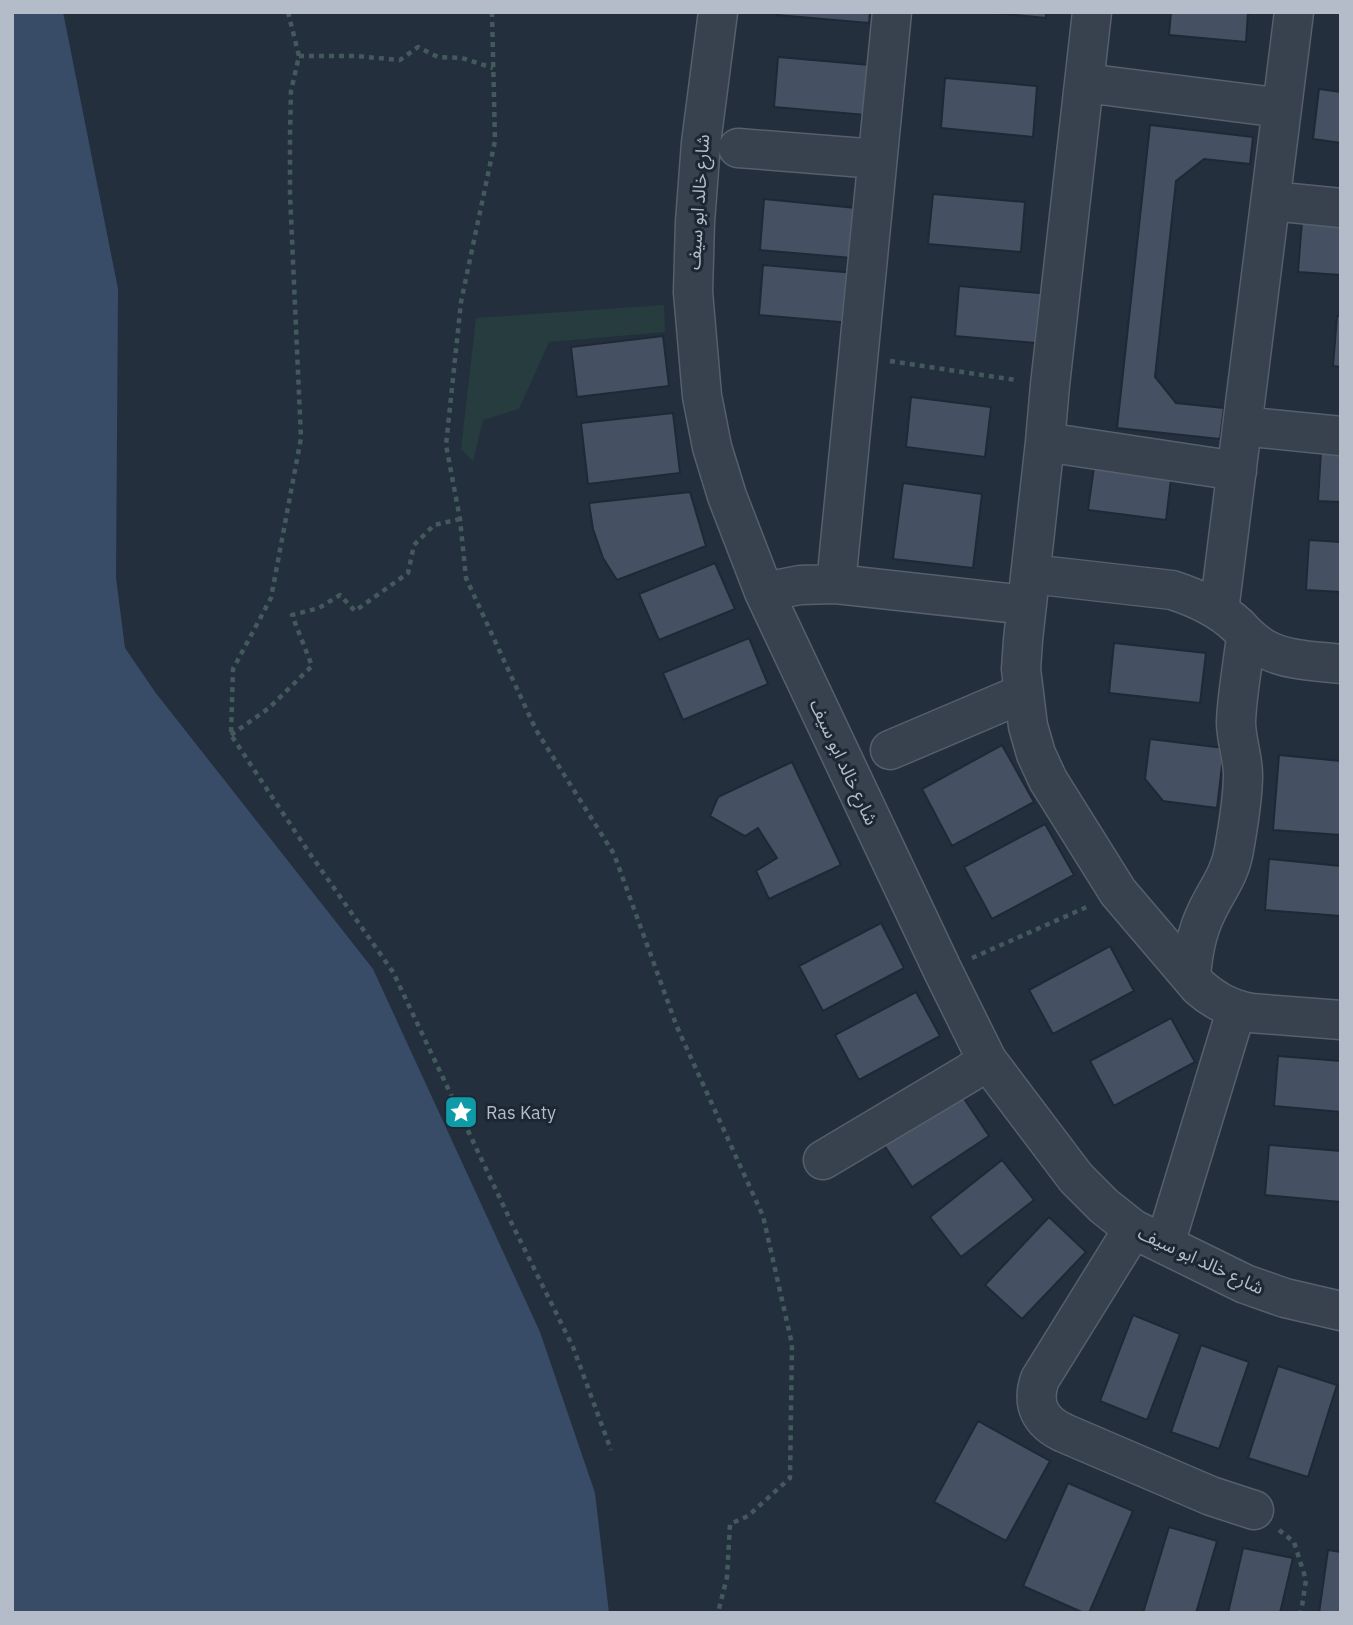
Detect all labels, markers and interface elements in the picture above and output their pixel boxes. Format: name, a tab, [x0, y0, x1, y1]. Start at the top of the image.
street label: شارع خالد ابو سيف	[682, 133, 717, 271]
street label: شارع خالد ابو سيف	[802, 695, 883, 830]
place icon: Ras Katy	[442, 1093, 480, 1131]
place label: Ras Katy	[486, 1101, 556, 1124]
street label: شارع خالد ابو سيف	[1133, 1221, 1268, 1302]

